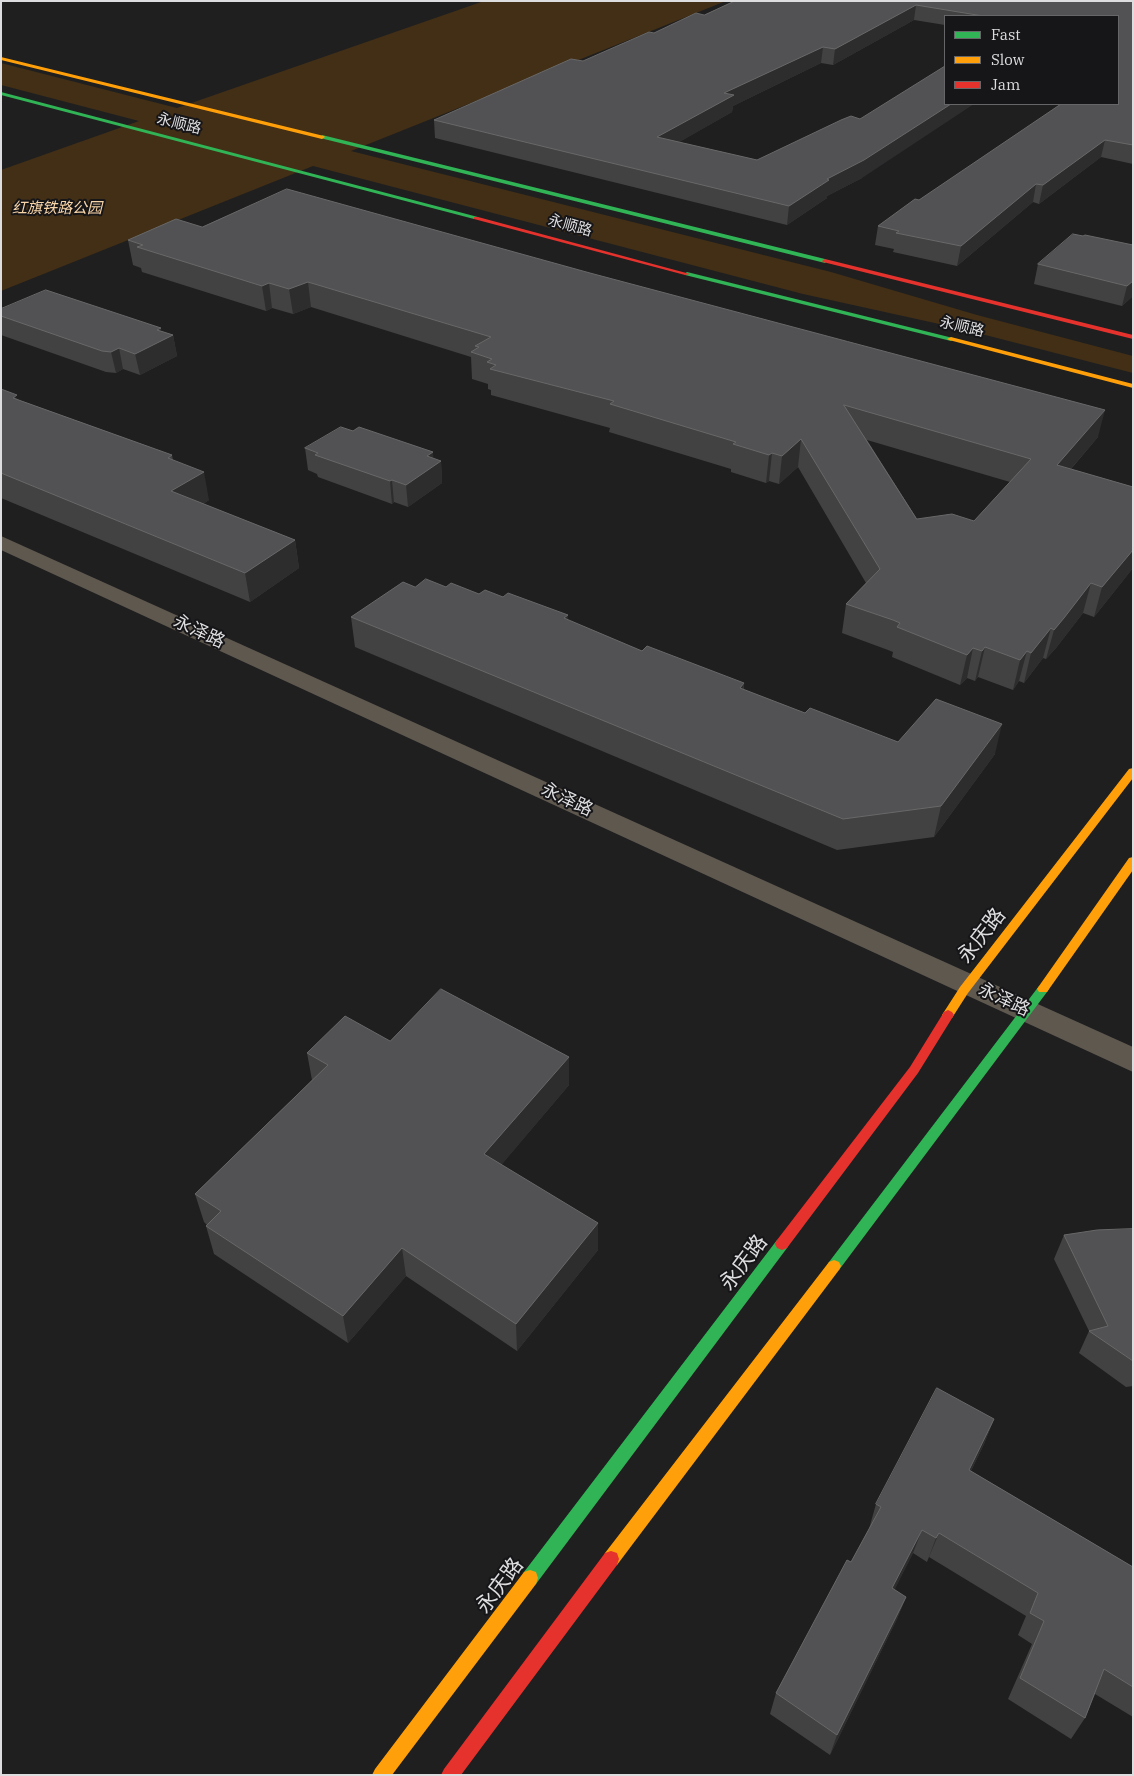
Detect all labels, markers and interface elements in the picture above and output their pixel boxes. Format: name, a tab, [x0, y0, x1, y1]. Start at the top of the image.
legend	[944, 15, 1119, 105]
text: Fast	[991, 25, 1021, 44]
text: Slow	[991, 50, 1024, 69]
text: Jam	[991, 75, 1020, 94]
street label: 永顺路	[155, 110, 203, 138]
park label: 红旗铁路公园	[12, 200, 102, 218]
street label: 永顺路	[546, 211, 594, 241]
street label: 永顺路	[938, 313, 986, 341]
street label: 永泽路	[170, 611, 228, 653]
street label: 永泽路	[538, 779, 596, 821]
street label: 永庆路	[953, 903, 1011, 969]
street label: 永泽路	[975, 979, 1033, 1021]
street label: 永庆路	[715, 1230, 773, 1296]
street label: 永庆路	[471, 1553, 529, 1619]

